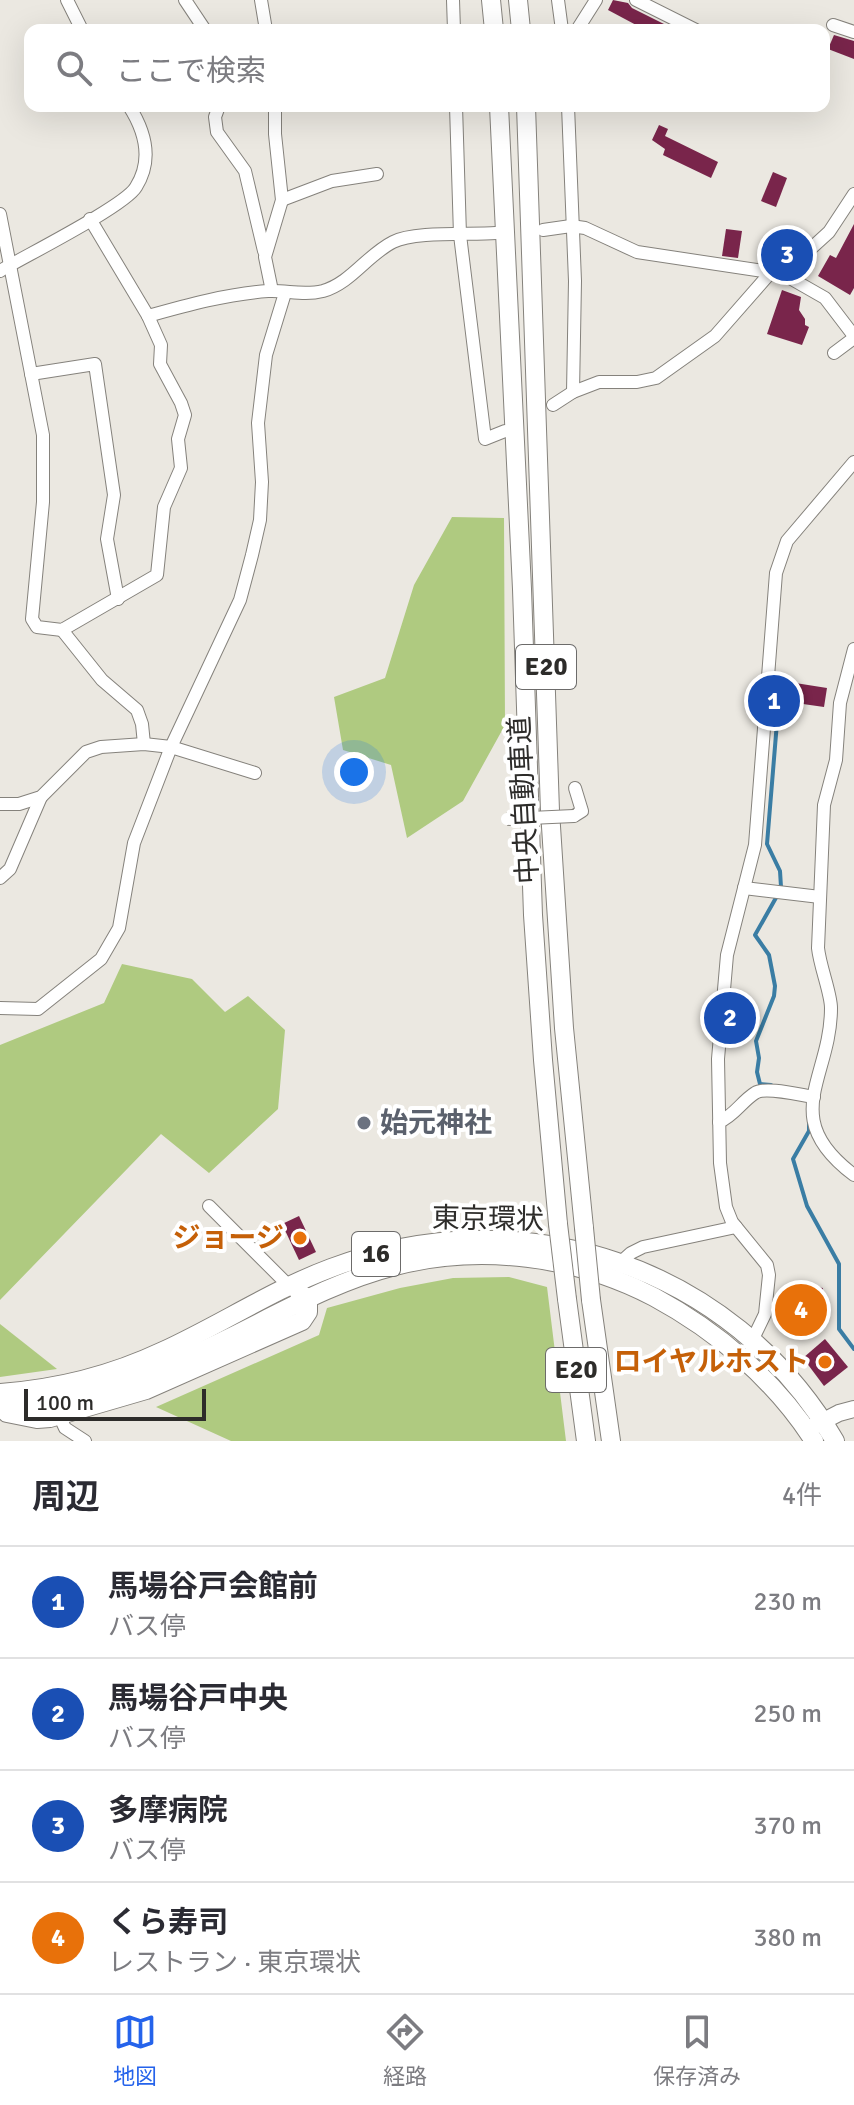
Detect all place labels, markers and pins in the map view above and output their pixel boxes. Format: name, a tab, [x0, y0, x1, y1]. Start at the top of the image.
pin: 3	[761, 225, 813, 285]
pin: 1	[748, 671, 800, 731]
pin: 2	[704, 988, 756, 1048]
place label: 始元神社	[380, 1106, 492, 1140]
marker: 始元神社	[355, 1114, 373, 1132]
place label: ジョージ	[173, 1221, 284, 1255]
marker: ジョージ	[291, 1229, 309, 1247]
pin: 4	[775, 1280, 827, 1340]
place label: ロイヤルホスト	[614, 1345, 809, 1379]
marker: ロイヤルホスト	[816, 1353, 834, 1371]

